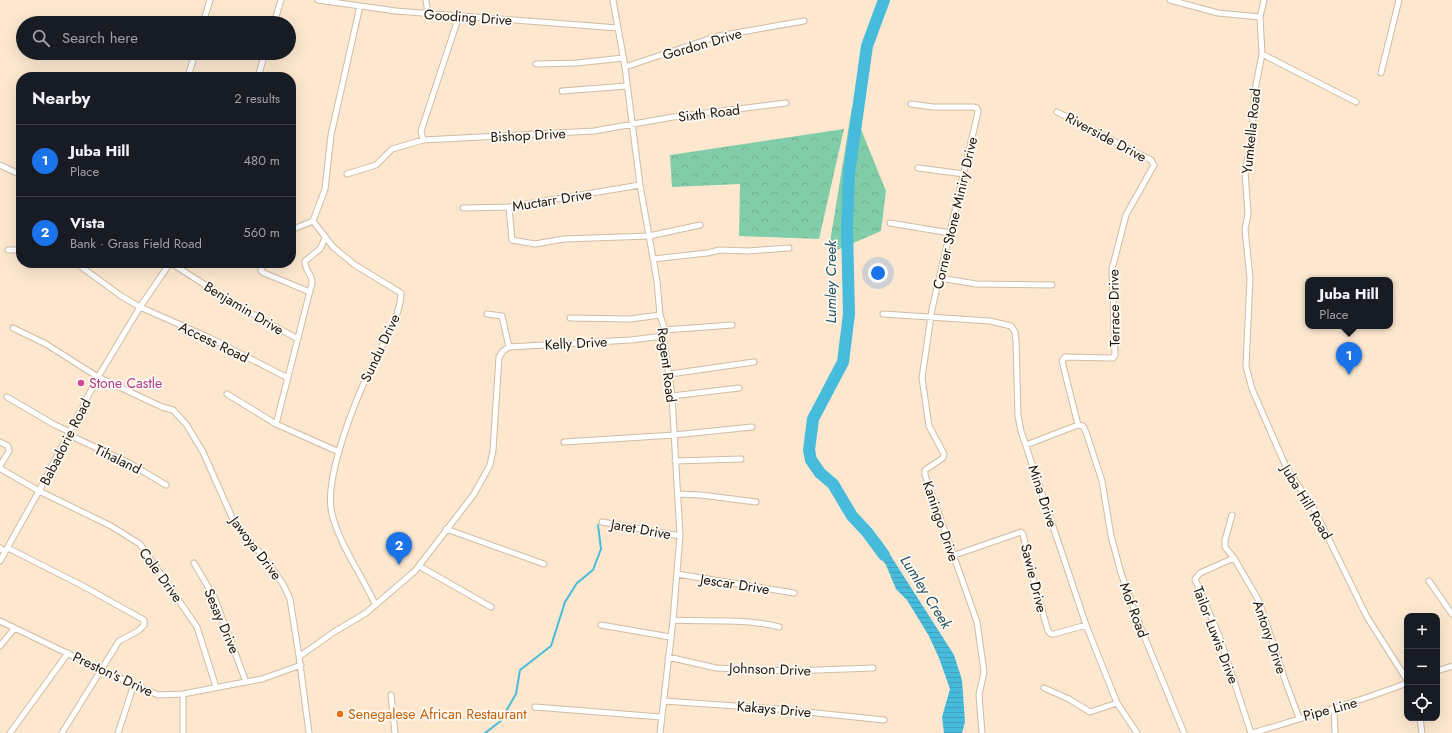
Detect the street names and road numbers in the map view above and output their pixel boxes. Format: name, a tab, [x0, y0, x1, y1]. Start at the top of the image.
street label: Gooding Drive	[423, 4, 513, 30]
street label: Gordon Drive	[660, 23, 744, 65]
street label: Yumkella Road	[1237, 87, 1265, 175]
street label: Sixth Road	[677, 99, 741, 127]
street label: Riverside Drive	[1062, 107, 1150, 167]
street label: Bishop Drive	[490, 123, 566, 147]
street label: Corner Stone Miniry Drive	[928, 135, 982, 291]
street label: Muctarr Drive	[511, 184, 593, 216]
street label: Terrace Drive	[1103, 269, 1125, 347]
street label: Benjamin Drive	[200, 276, 288, 340]
street label: Sundu Drive	[356, 311, 404, 385]
street label: Access Road	[176, 316, 252, 368]
street label: Regent Road	[652, 326, 682, 404]
street label: Kelly Drive	[544, 331, 608, 355]
street label: Babadorie Road	[35, 395, 95, 489]
street label: Tihaland	[91, 439, 145, 479]
street label: Juba Hill Road	[1276, 459, 1337, 543]
street label: Mina Drive	[1024, 462, 1062, 530]
street label: Kaningo Drive	[918, 478, 964, 564]
street label: Jawoya Drive	[224, 510, 287, 584]
street label: Jaret Drive	[607, 514, 673, 544]
street label: Sawie Drive	[1016, 542, 1052, 614]
street label: Cole Drive	[134, 544, 188, 606]
street label: Jescar Drive	[697, 568, 771, 599]
street label: Mof Road	[1115, 580, 1153, 640]
street label: Tailor Luwis Drive	[1188, 583, 1244, 687]
street label: Sesay Drive	[199, 585, 245, 657]
street label: Antony Drive	[1248, 598, 1292, 676]
street label: Preston's Drive	[70, 647, 156, 701]
street label: Johnson Drive	[727, 658, 811, 680]
street label: Pipe Line	[1301, 692, 1359, 726]
street label: Kakays Drive	[736, 696, 812, 722]

